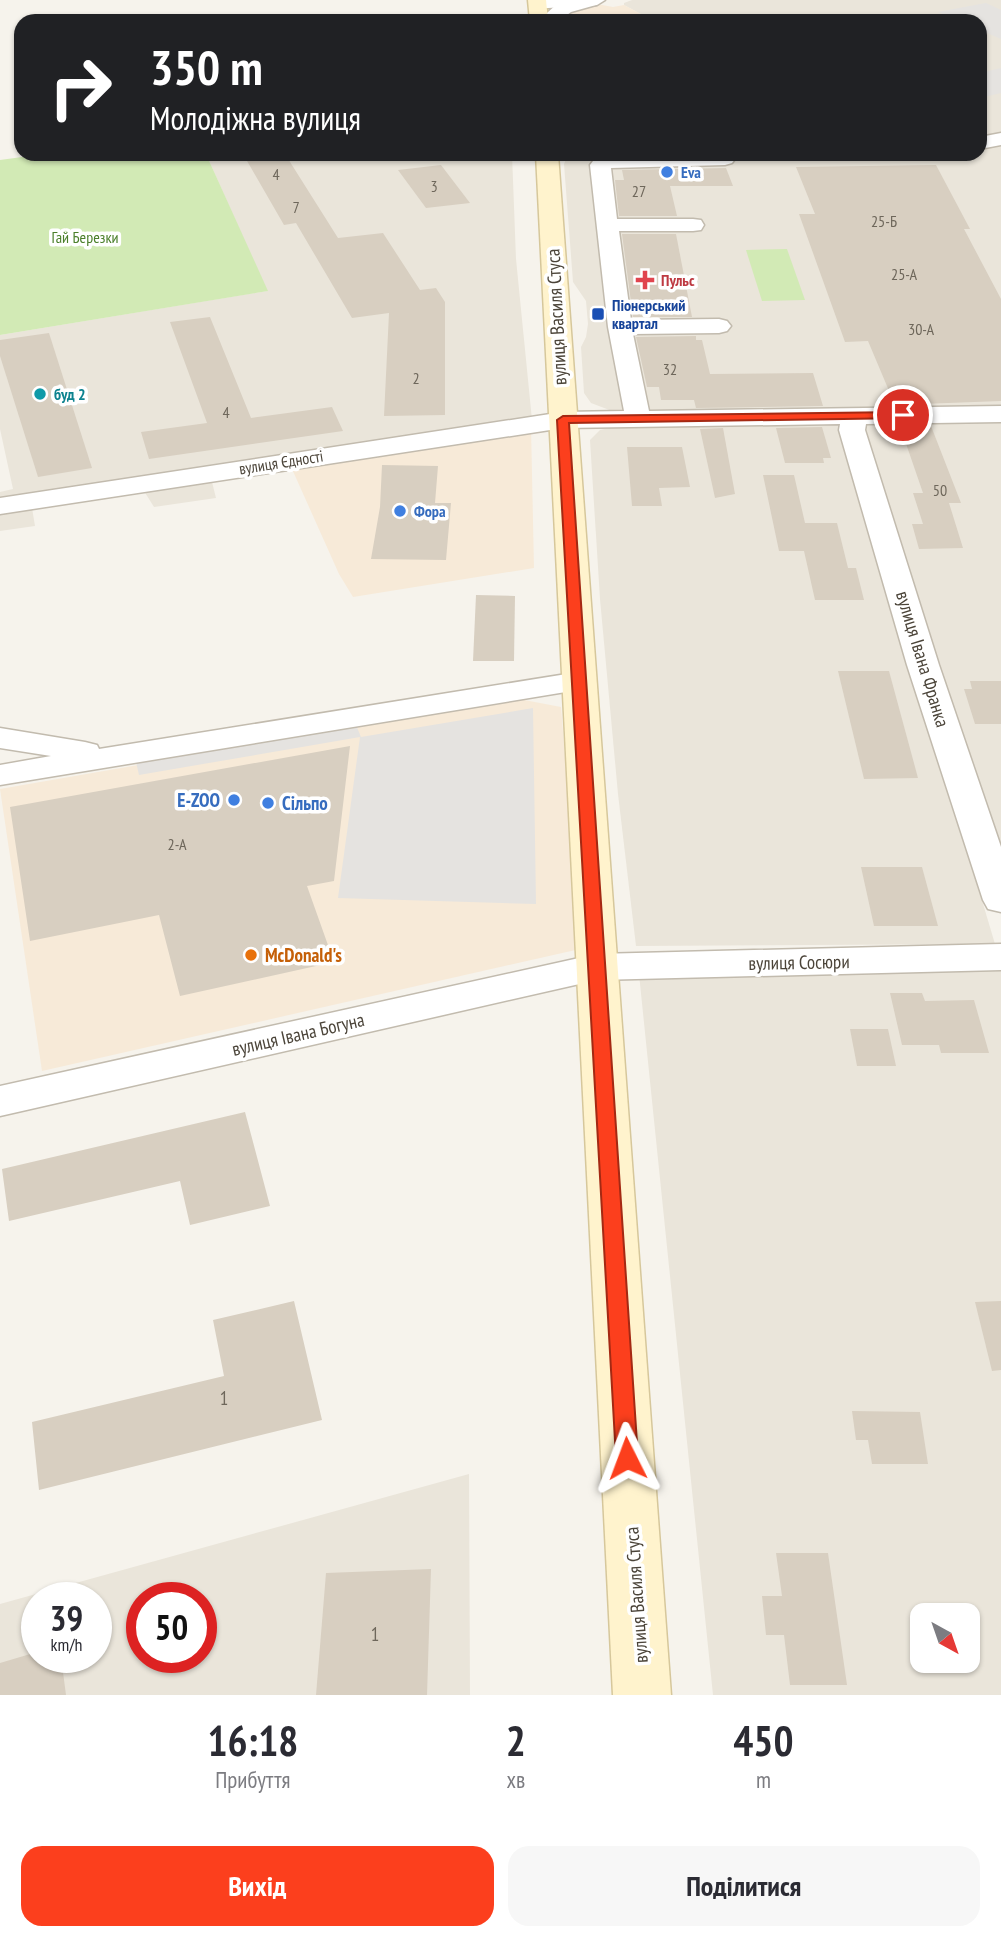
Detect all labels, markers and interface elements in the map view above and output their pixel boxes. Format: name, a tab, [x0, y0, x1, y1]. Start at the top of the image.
text: 350 m	[150, 35, 263, 99]
icon: right	[35, 42, 126, 133]
text: Молодіжна вулиця	[150, 97, 361, 139]
place label: Eva	[681, 162, 701, 182]
house number: 4	[272, 164, 280, 184]
marker: Eva	[659, 164, 675, 180]
house number: 3	[430, 176, 438, 196]
house number: 27	[632, 181, 646, 201]
house number: 7	[292, 197, 300, 217]
house number: 25-Б	[871, 211, 897, 231]
park label: Гай Березки	[51, 227, 119, 247]
street label: вулиця Василя Стуса	[540, 248, 572, 386]
house number: 25-А	[891, 264, 917, 284]
marker: Пульс	[635, 270, 655, 290]
place label: Пульс	[661, 270, 695, 290]
place label: Піонерський квартал	[612, 295, 685, 333]
marker: Піонерський квартал	[590, 306, 606, 322]
house number: 30-А	[908, 319, 934, 339]
house number: 32	[663, 359, 677, 379]
house number: 2	[412, 368, 420, 388]
place label: буд 2	[54, 384, 86, 404]
pin	[873, 385, 933, 445]
marker: буд 2	[32, 386, 48, 402]
icon: arrive	[884, 396, 922, 434]
house number: 4	[222, 402, 230, 422]
street label: вулиця Єдності	[237, 445, 325, 479]
house number: 50	[933, 480, 947, 500]
place label: Фора	[414, 501, 446, 521]
marker: Фора	[392, 503, 408, 519]
street label: вулиця Івана Франка	[891, 588, 955, 730]
place label: E-ZOO	[177, 788, 220, 812]
place label: Сільпо	[282, 791, 328, 815]
marker: E-ZOO	[226, 792, 242, 808]
marker: Сільпо	[260, 795, 276, 811]
house number: 2-А	[168, 834, 187, 854]
place label: McDonald's	[265, 943, 342, 967]
marker: McDonald's	[243, 947, 259, 963]
street label: вулиця Сосюри	[748, 949, 850, 975]
street label: вулиця Івана Богуна	[229, 1007, 367, 1061]
house number: 1	[220, 1386, 228, 1410]
position arrow	[590, 1421, 664, 1495]
street label: вулиця Василя Стуса	[619, 1526, 653, 1664]
speed limit sign: 50	[126, 1582, 217, 1673]
text: 39	[50, 1595, 83, 1641]
north arrow	[910, 1603, 980, 1673]
map controls	[910, 1603, 980, 1673]
house number: 1	[371, 1622, 379, 1646]
text: km/h	[51, 1633, 82, 1656]
text: 16:18	[207, 1713, 298, 1768]
text: 2	[506, 1713, 526, 1768]
text: 450	[733, 1713, 794, 1768]
text: Прибуття	[215, 1765, 291, 1794]
text: хв	[506, 1765, 525, 1794]
text: m	[756, 1765, 771, 1794]
button: Вихід	[21, 1846, 494, 1926]
button: Поділитися	[508, 1846, 980, 1926]

